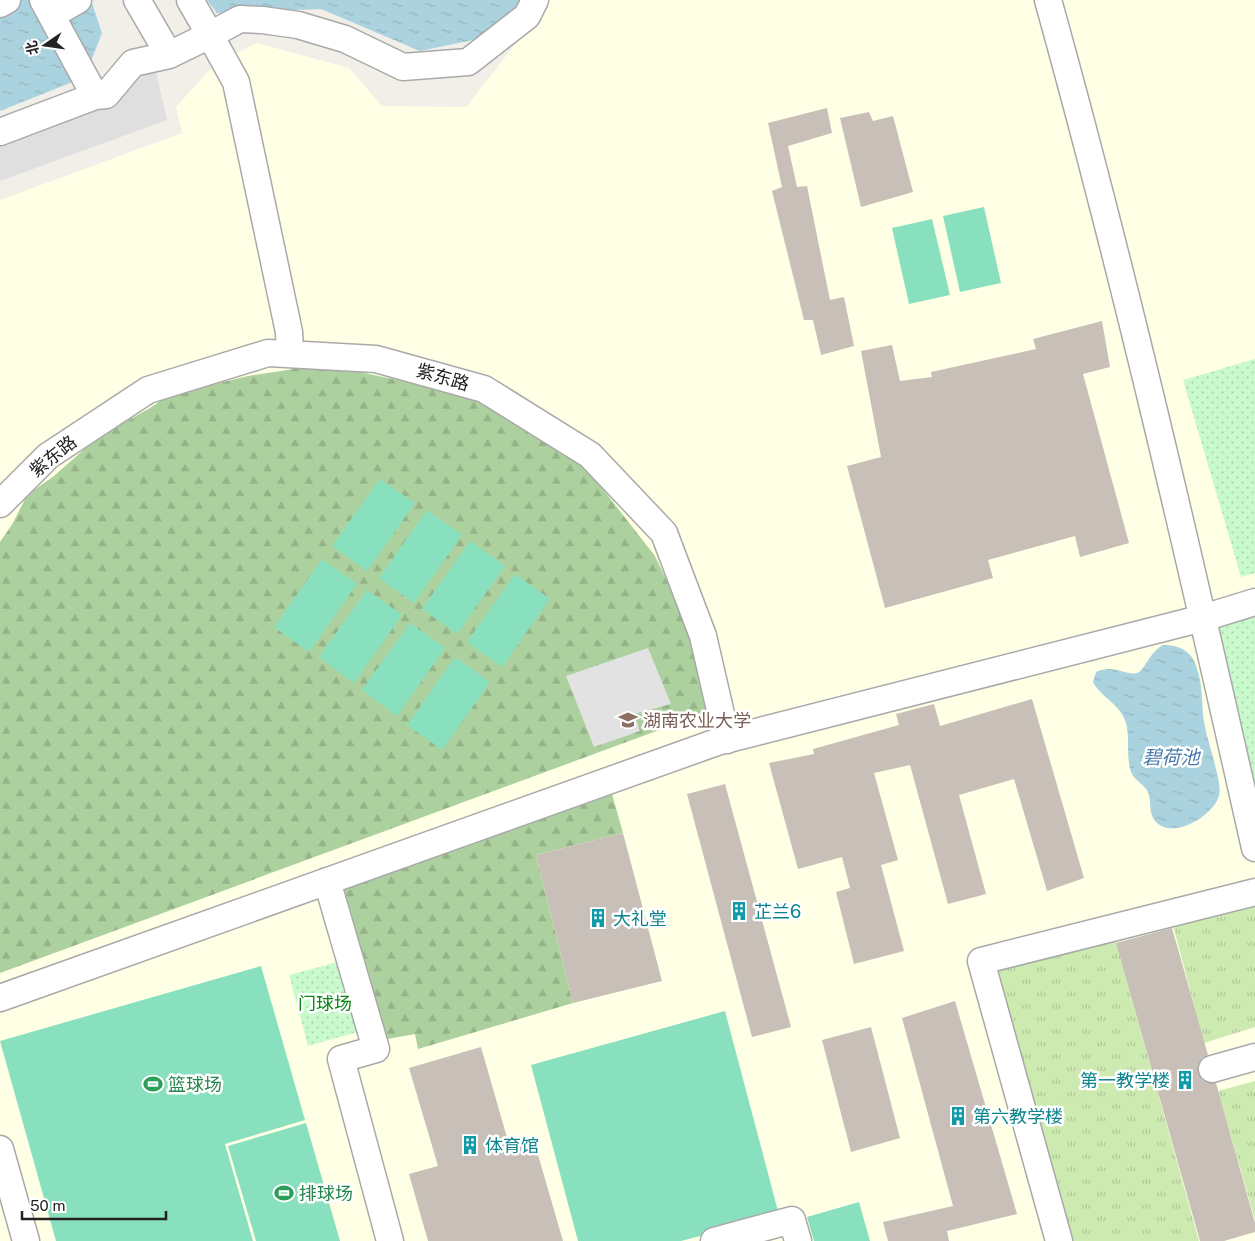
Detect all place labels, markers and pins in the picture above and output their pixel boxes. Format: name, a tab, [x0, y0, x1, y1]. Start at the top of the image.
school or university icon: 湖南农业大学	[617, 709, 639, 731]
place label: 湖南农业大学	[643, 710, 751, 731]
building icon: 芷兰6	[728, 900, 750, 922]
place label: 芷兰6	[754, 901, 801, 922]
building icon: 大礼堂	[587, 907, 609, 929]
place label: 大礼堂	[613, 908, 667, 929]
building icon: 第一教学楼	[1174, 1069, 1196, 1091]
place label: 第一教学楼	[1080, 1070, 1170, 1091]
sports icon: 篮球场	[142, 1073, 164, 1095]
place label: 篮球场	[168, 1074, 222, 1095]
building icon: 第六教学楼	[947, 1105, 969, 1127]
place label: 第六教学楼	[973, 1106, 1063, 1127]
building icon: 体育馆	[459, 1134, 481, 1156]
place label: 体育馆	[485, 1135, 539, 1156]
sports icon: 排球场	[273, 1182, 295, 1204]
place label: 排球场	[299, 1183, 353, 1204]

